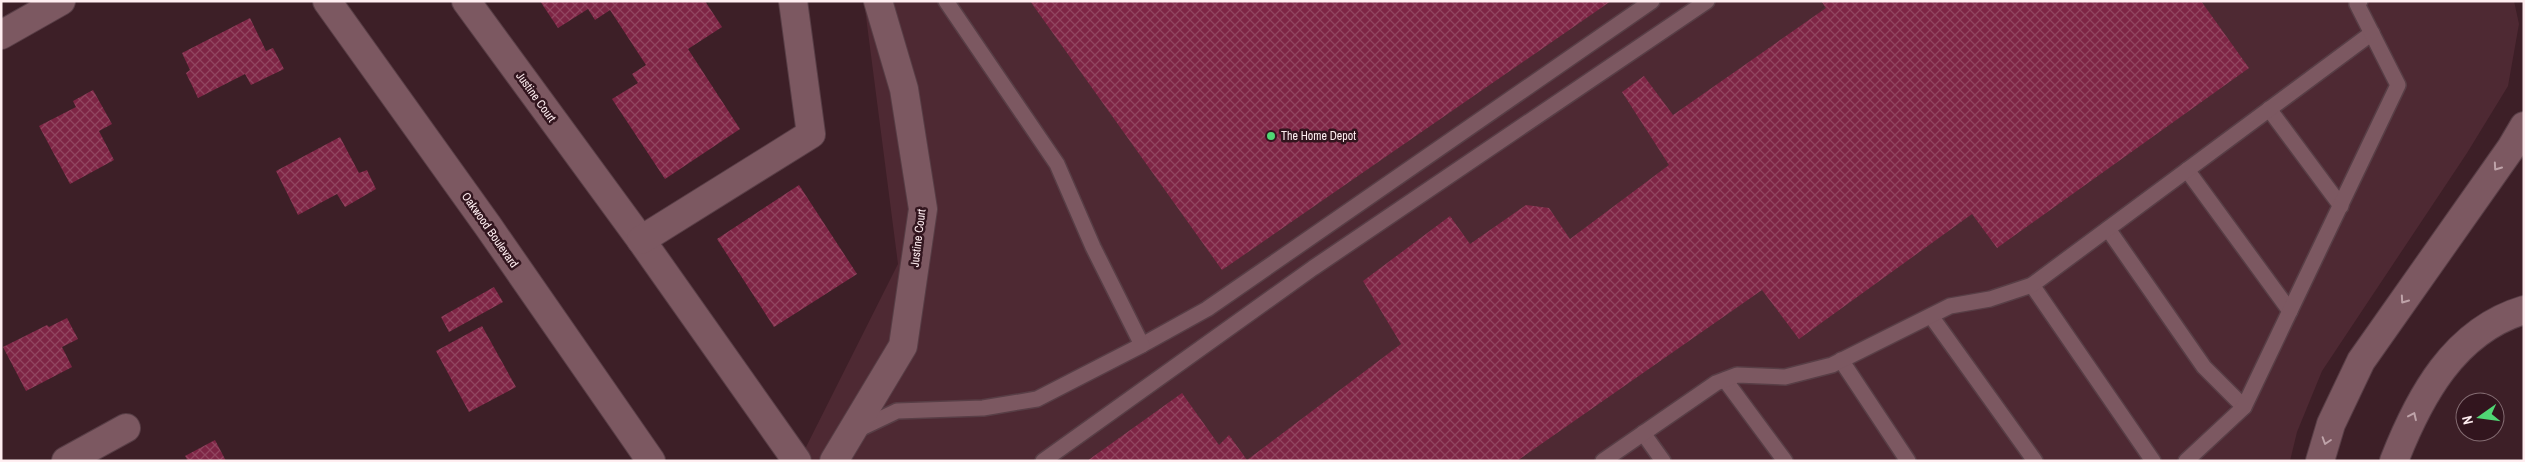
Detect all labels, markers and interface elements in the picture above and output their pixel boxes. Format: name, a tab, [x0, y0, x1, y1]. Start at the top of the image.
street label: Justine Court	[512, 69, 560, 126]
place label: The Home Depot	[1281, 128, 1356, 144]
marker: The Home Depot	[1265, 130, 1277, 142]
one-way arrow	[2494, 161, 2503, 171]
street label: Oakwood Boulevard	[458, 189, 522, 271]
street label: Justine Court	[906, 208, 930, 268]
one-way arrow	[2401, 294, 2410, 304]
north arrow	[2455, 392, 2505, 442]
one-way arrow	[2407, 412, 2418, 421]
text: N	[2458, 414, 2477, 426]
one-way arrow	[2321, 436, 2331, 445]

